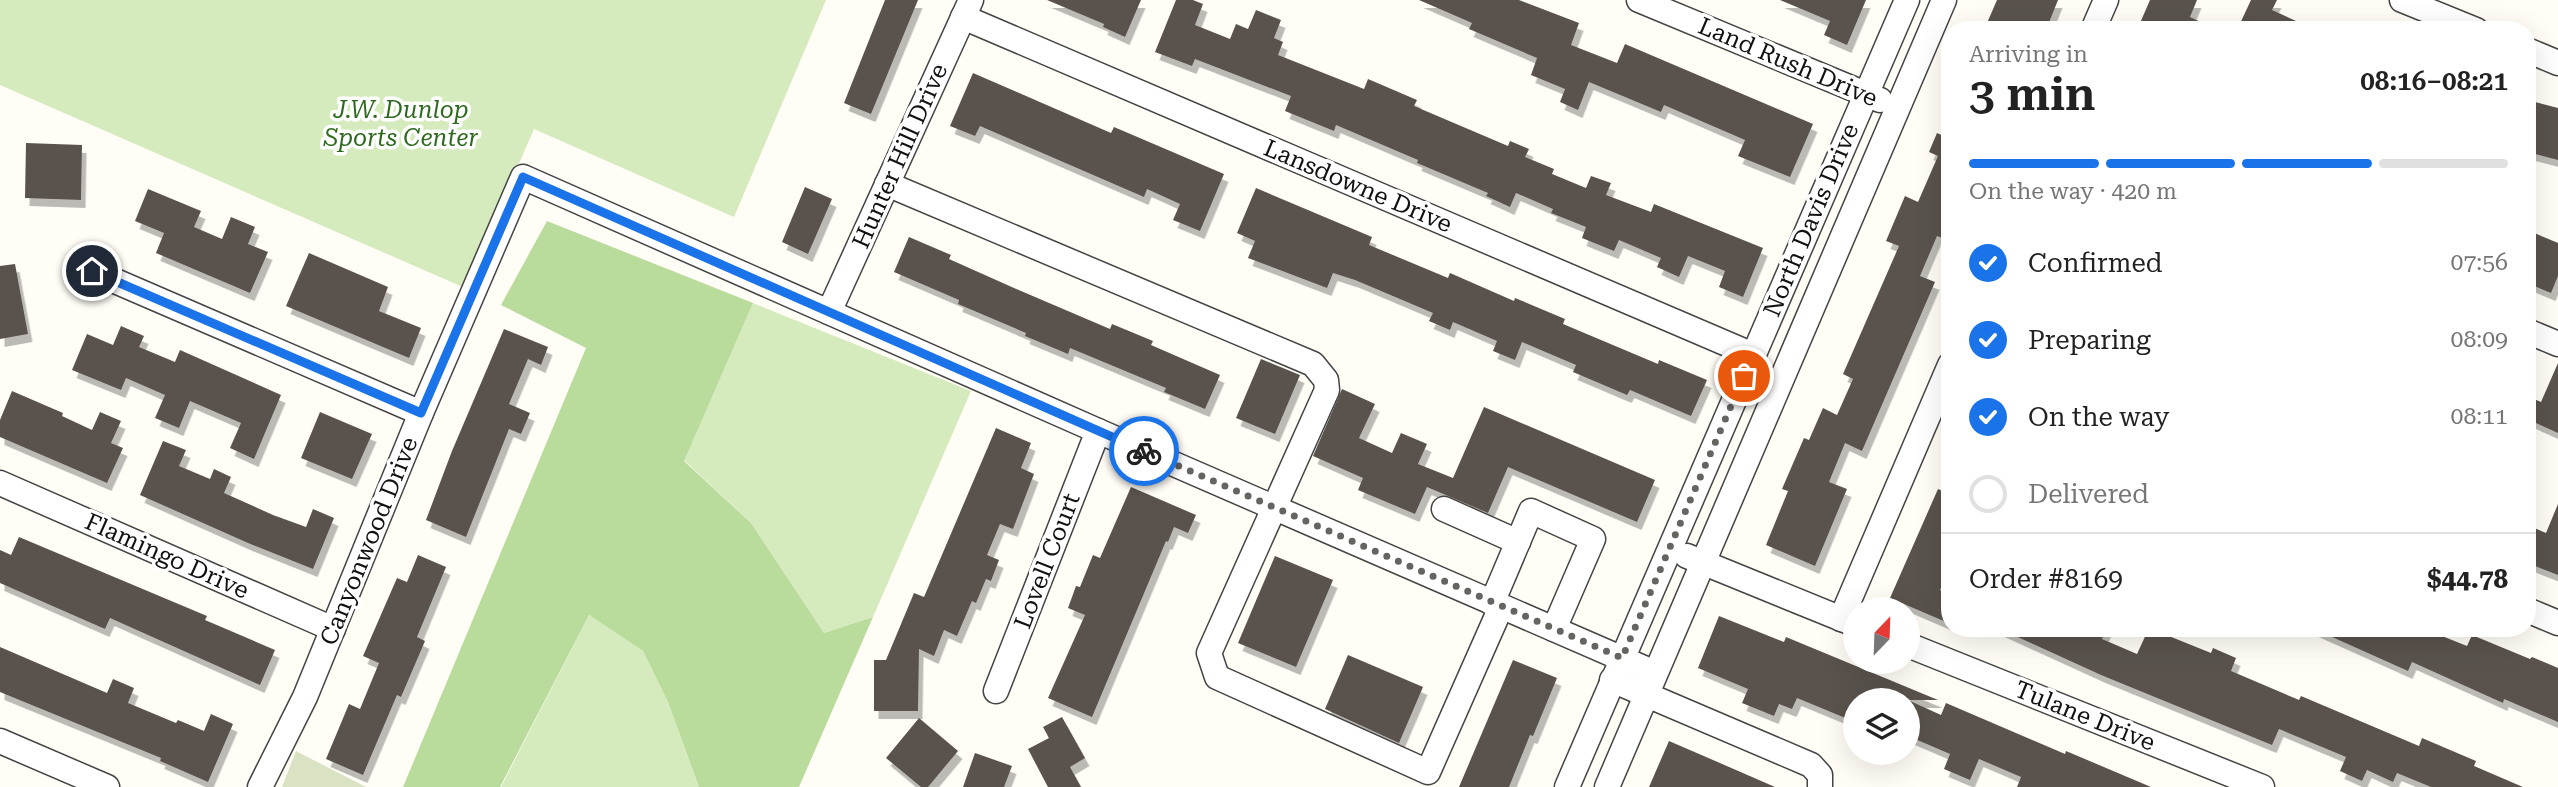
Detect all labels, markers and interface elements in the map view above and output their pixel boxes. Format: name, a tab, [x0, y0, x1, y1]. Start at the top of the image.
street label: Land Rush Drive	[1694, 12, 1882, 112]
text: Arriving in	[1969, 41, 2088, 68]
street label: Hunter Hill Drive	[847, 59, 953, 253]
text: 08:16–08:21	[2360, 66, 2508, 96]
text: 3 min	[1969, 67, 2096, 121]
park label: J.W. Dunlop Sports Center	[323, 96, 478, 152]
street label: North Davis Drive	[1758, 119, 1864, 321]
street label: Lansdowne Drive	[1260, 134, 1456, 238]
text: On the way · 420 m	[1969, 178, 2177, 205]
pin	[62, 241, 122, 301]
icon: check	[1969, 244, 2007, 282]
text: Confirmed	[2028, 248, 2163, 278]
text: 07:56	[2451, 249, 2508, 276]
icon: home	[73, 252, 111, 290]
icon: check	[1969, 321, 2007, 359]
text: Preparing	[2028, 325, 2151, 355]
text: 08:09	[2451, 326, 2508, 353]
pin	[1714, 346, 1774, 406]
icon: bag	[1725, 357, 1763, 395]
icon: check	[1969, 398, 2007, 436]
text: On the way	[2028, 402, 2169, 432]
text: 08:11	[2451, 403, 2508, 430]
courier	[1109, 416, 1179, 486]
icon: bike	[1125, 432, 1163, 470]
street label: Canyonwood Drive	[314, 433, 424, 649]
text: Delivered	[2028, 479, 2149, 509]
street label: Lovell Court	[1008, 489, 1086, 633]
street label: Flamingo Drive	[81, 507, 253, 605]
text: Order #8169	[1969, 564, 2123, 594]
text: $44.78	[2427, 564, 2508, 594]
north arrow	[1843, 597, 1920, 674]
map controls	[1843, 597, 1920, 765]
street label: Tulane Drive	[2011, 675, 2159, 757]
button: layers	[1843, 688, 1920, 765]

